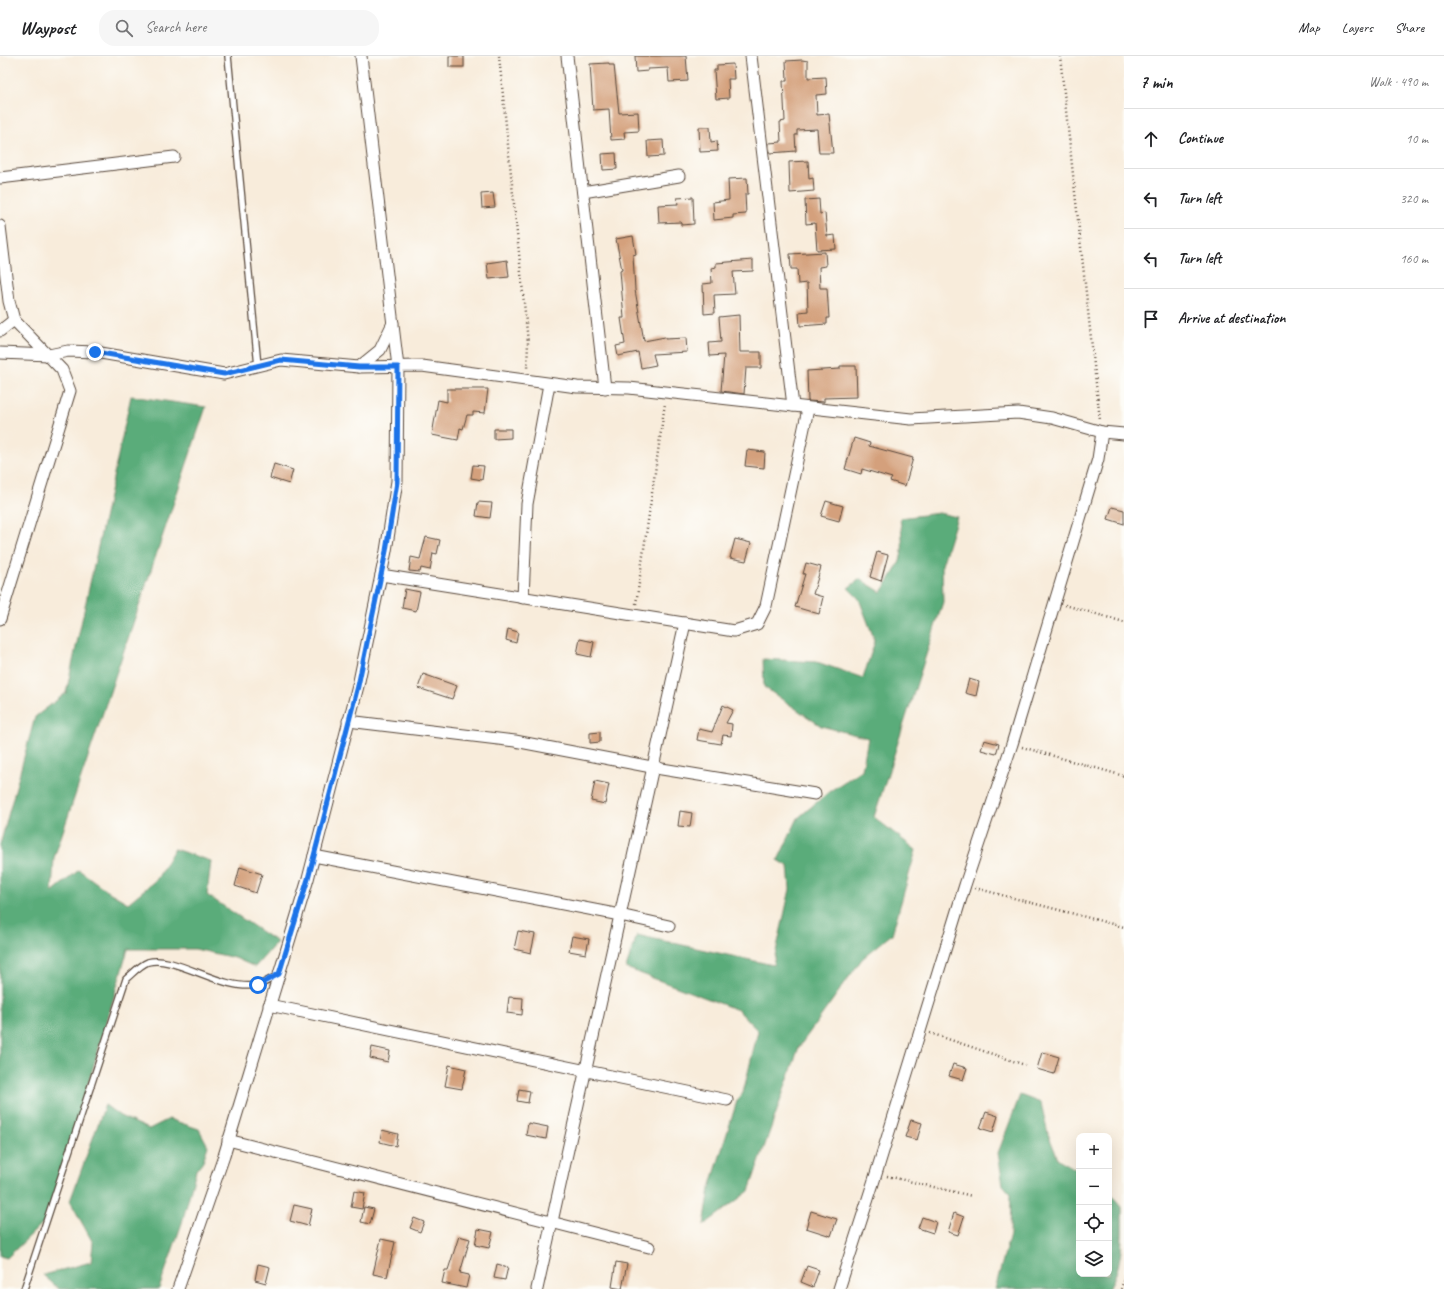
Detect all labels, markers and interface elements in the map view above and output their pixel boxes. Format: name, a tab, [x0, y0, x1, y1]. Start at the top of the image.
search box	[99, 10, 379, 46]
text: Waypost	[20, 16, 75, 40]
icon: search	[113, 17, 135, 39]
text: Search here	[145, 18, 206, 37]
text: Map	[1298, 19, 1320, 36]
text: Layers	[1342, 19, 1373, 36]
text: Share	[1395, 19, 1424, 36]
text: 7 min	[1140, 72, 1173, 93]
text: Walk · 490 m	[1369, 74, 1428, 90]
icon: ahead	[1140, 128, 1162, 150]
text: Continue	[1178, 129, 1223, 148]
text: 10 m	[1406, 131, 1428, 147]
icon: left	[1140, 188, 1162, 210]
text: Turn left	[1178, 189, 1221, 208]
text: 320 m	[1400, 191, 1428, 207]
icon: left	[1140, 248, 1162, 270]
text: Turn left	[1178, 249, 1221, 268]
text: 160 m	[1400, 251, 1428, 267]
icon: arrive	[1140, 308, 1162, 330]
text: Arrive at destination	[1178, 309, 1285, 328]
route end	[86, 343, 104, 361]
route start	[249, 976, 267, 994]
map controls	[1076, 1133, 1112, 1277]
button: +	[1076, 1133, 1112, 1169]
button: −	[1076, 1169, 1112, 1205]
button: locate	[1076, 1205, 1112, 1241]
button: layers	[1076, 1241, 1112, 1277]

